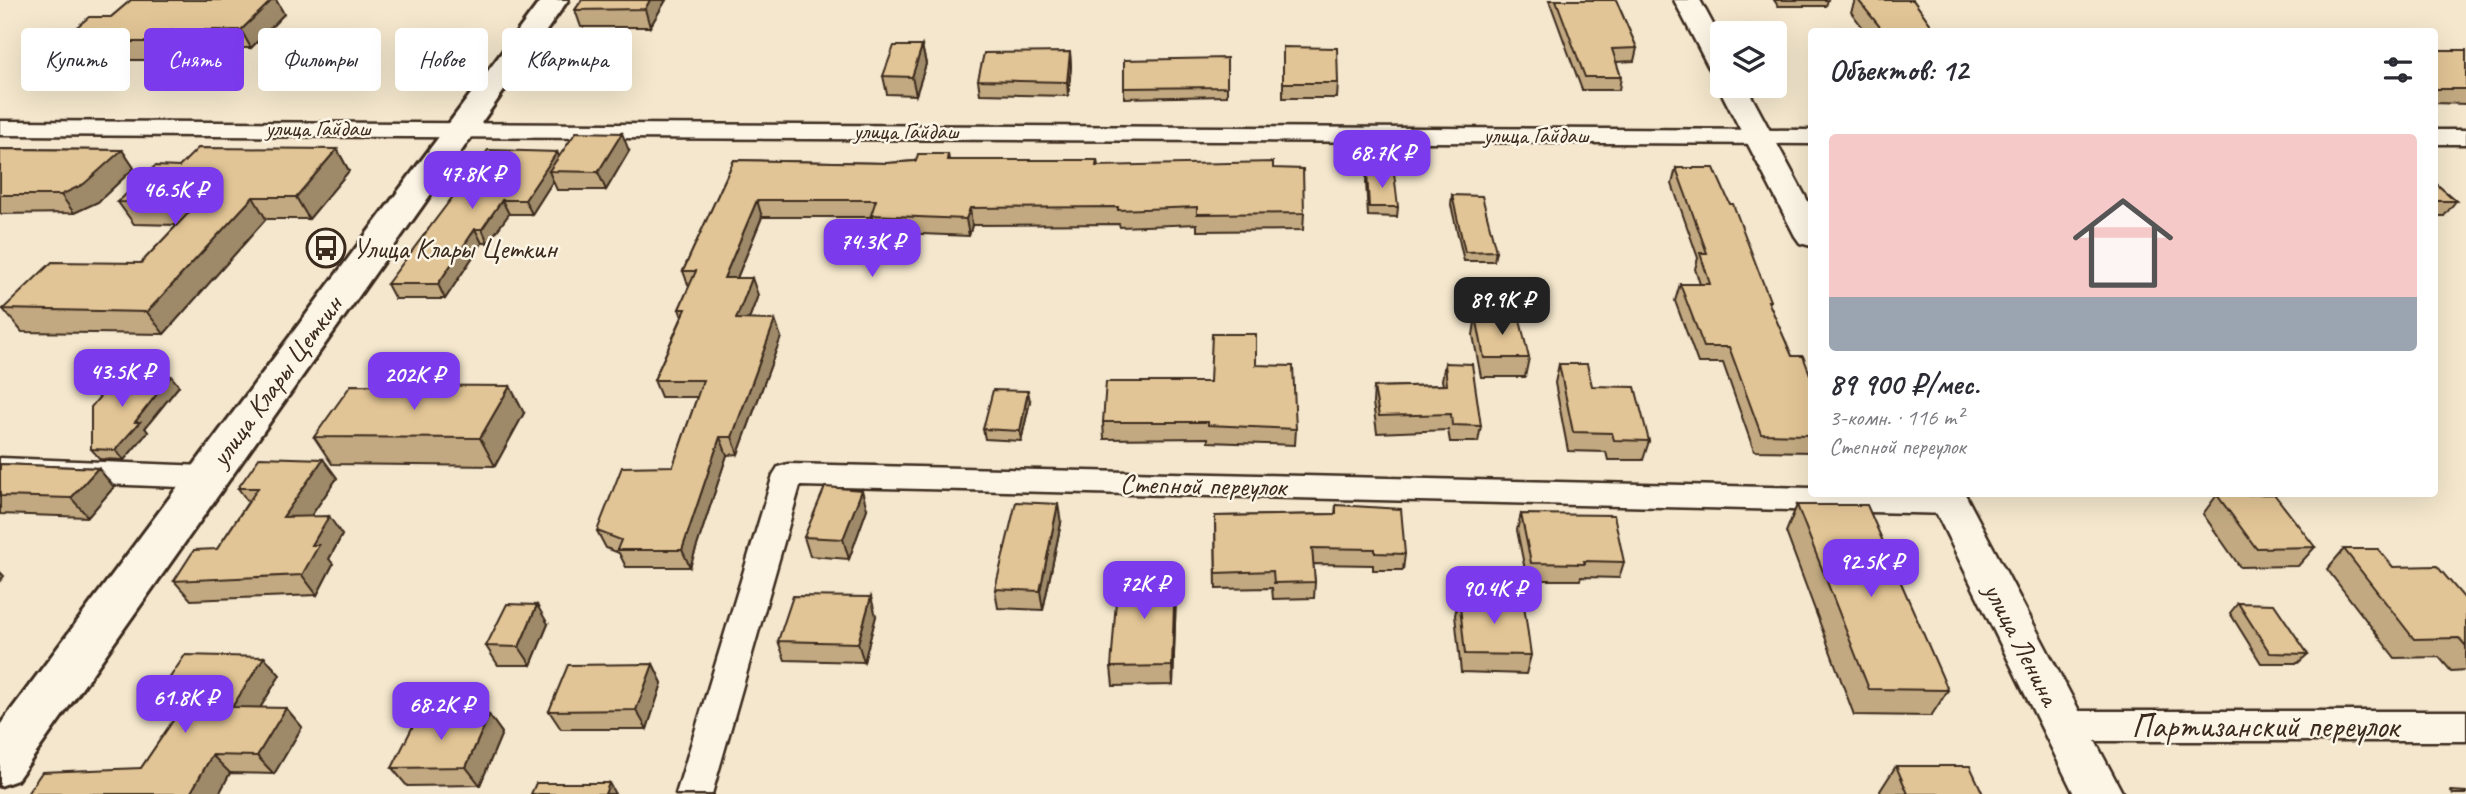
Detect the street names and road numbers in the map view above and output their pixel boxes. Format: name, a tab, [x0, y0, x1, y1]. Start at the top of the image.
street label: улица Гайдаш	[263, 114, 372, 143]
street label: улица Гайдаш	[851, 117, 960, 146]
street label: улица Гайдаш	[1481, 121, 1590, 150]
street label: улица Клары Цеткин	[201, 287, 351, 475]
street label: Степной переулок	[1120, 466, 1289, 504]
street label: улица Ленина	[1975, 575, 2069, 713]
street label: Партизанский переулок	[2131, 705, 2401, 747]

